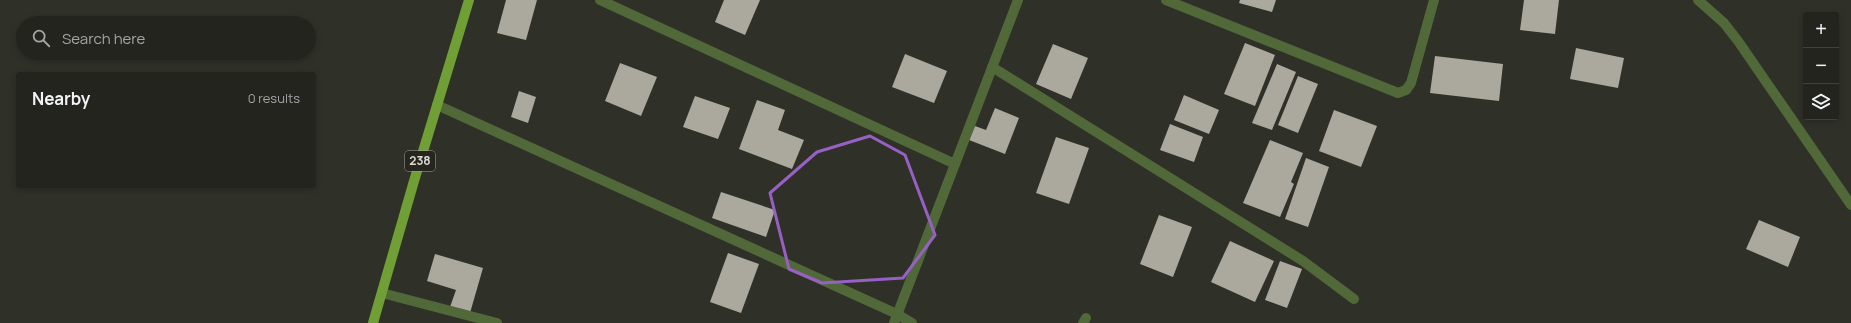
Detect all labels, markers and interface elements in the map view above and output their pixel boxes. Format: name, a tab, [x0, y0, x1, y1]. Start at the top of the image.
map controls	[1803, 12, 1839, 120]
button: +	[1803, 12, 1839, 48]
search box	[16, 16, 316, 60]
icon: search	[30, 27, 52, 49]
text: Search here	[62, 28, 145, 49]
button: −	[1803, 48, 1839, 84]
button: layers	[1803, 84, 1839, 120]
text: Nearby	[32, 87, 90, 110]
text: 0 results	[248, 89, 300, 107]
road number: 238	[405, 151, 435, 171]

